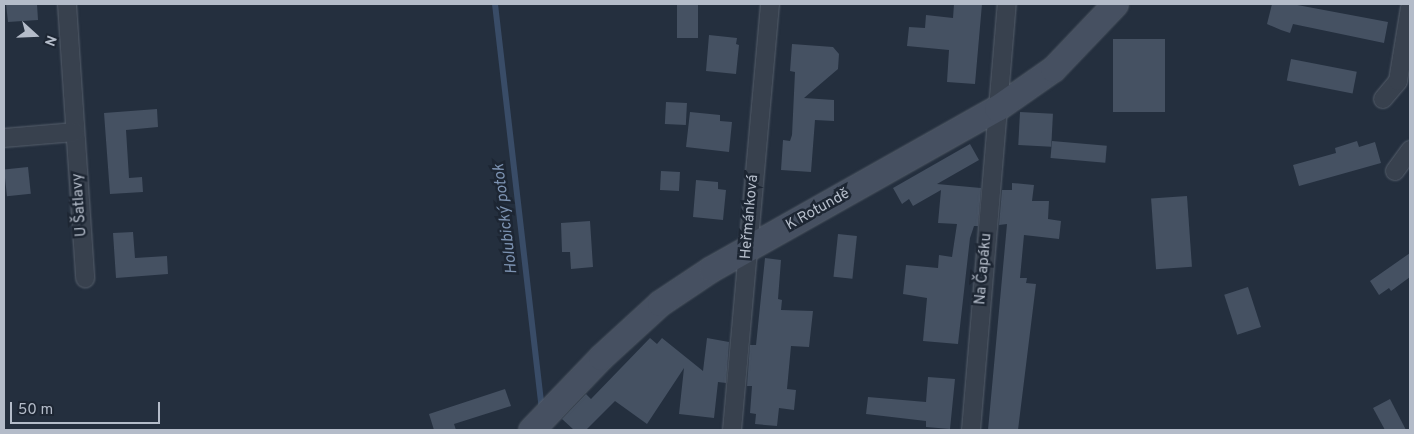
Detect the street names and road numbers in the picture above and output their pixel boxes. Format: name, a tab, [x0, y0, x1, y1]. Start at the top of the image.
street label: U Šatlavy	[69, 173, 91, 237]
street label: Heřmánková	[737, 174, 763, 260]
street label: K Rotundě	[783, 185, 853, 235]
street label: Na Čapáku	[972, 232, 996, 306]

